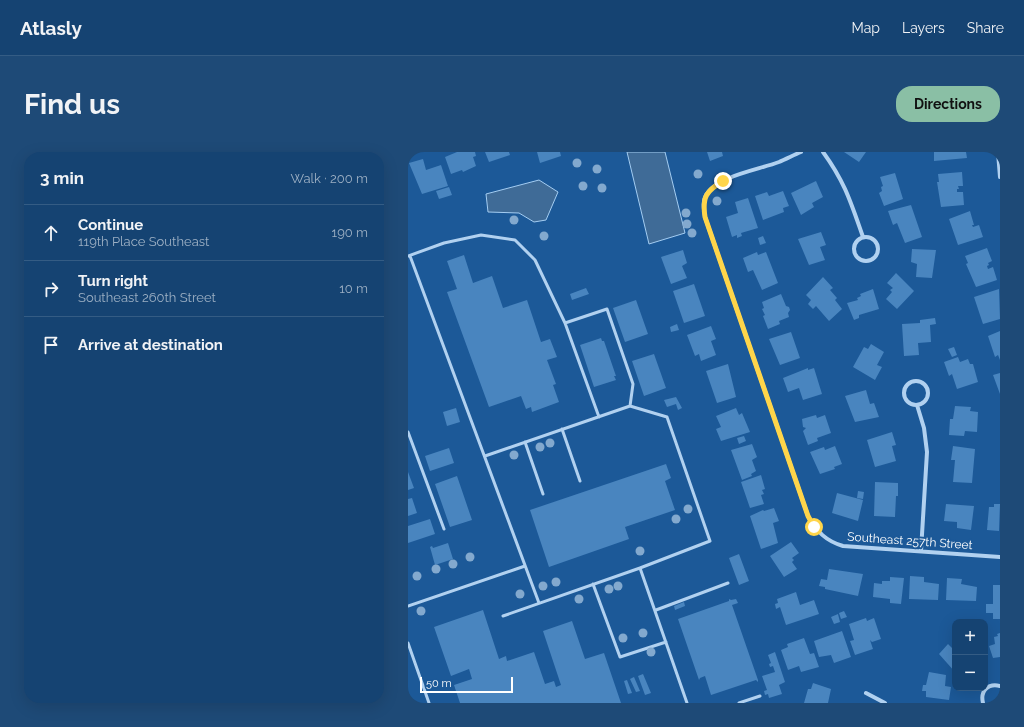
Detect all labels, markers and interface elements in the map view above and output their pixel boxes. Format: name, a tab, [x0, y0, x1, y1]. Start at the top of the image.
text: Atlasly	[20, 17, 82, 39]
text: Map	[852, 20, 880, 36]
text: Layers	[902, 20, 945, 36]
text: Share	[967, 20, 1004, 36]
button: Directions	[896, 86, 1000, 122]
text: Find us	[24, 88, 120, 121]
text: 3 min	[40, 168, 84, 188]
text: Walk · 200 m	[291, 171, 368, 186]
route end	[714, 172, 732, 190]
text: Continue	[78, 216, 143, 234]
icon: ahead	[40, 222, 62, 244]
text: 190 m	[332, 225, 368, 240]
text: 119th Place Southeast	[78, 234, 209, 249]
text: Turn right	[78, 272, 148, 290]
icon: right	[40, 278, 62, 300]
text: 10 m	[339, 281, 368, 296]
text: Southeast 260th Street	[78, 290, 216, 305]
icon: arrive	[40, 334, 62, 356]
text: Arrive at destination	[78, 336, 223, 354]
route start	[805, 518, 823, 536]
street label: Southeast 257th Street	[847, 530, 973, 552]
map controls	[952, 619, 988, 691]
button: +	[952, 619, 988, 655]
button: −	[952, 655, 988, 691]
scale bar	[420, 675, 513, 694]
text: 50 m	[426, 677, 452, 690]

